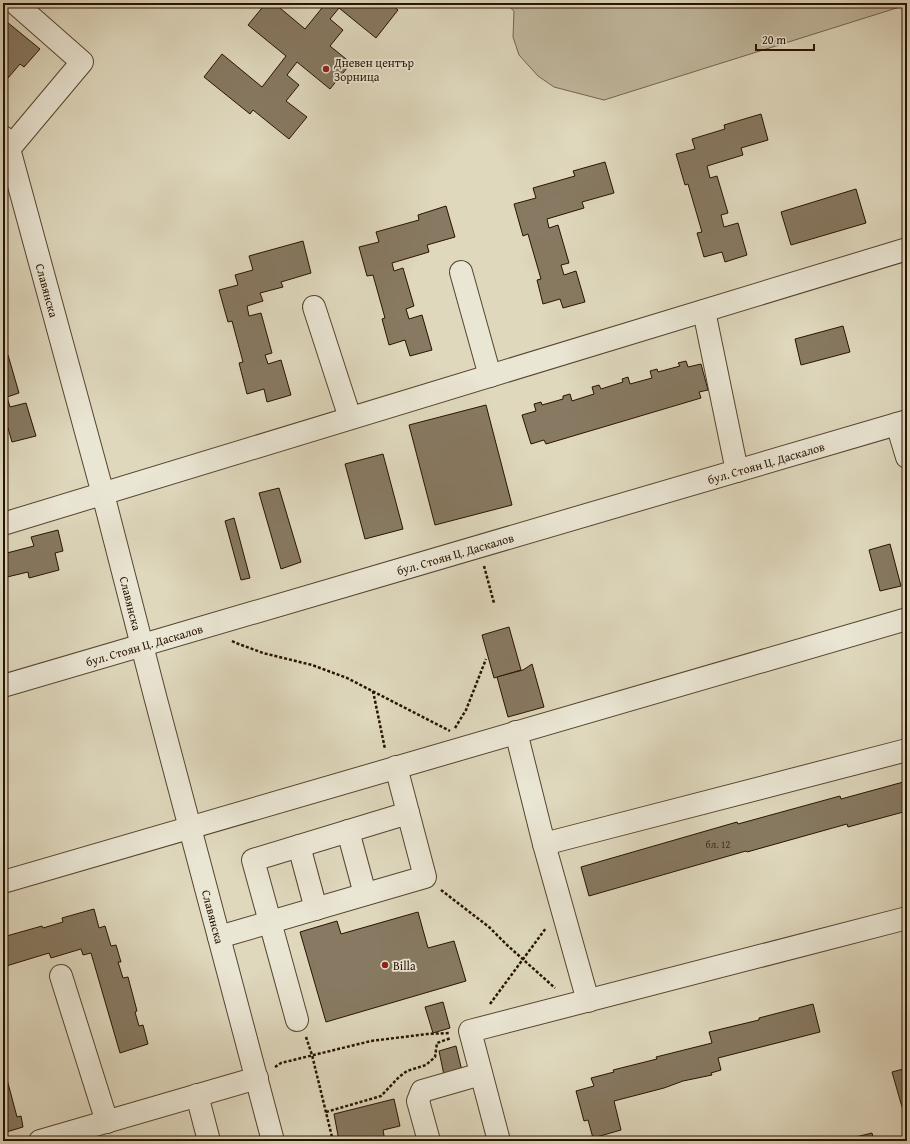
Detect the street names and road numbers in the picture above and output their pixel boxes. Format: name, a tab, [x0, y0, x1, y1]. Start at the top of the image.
street label: Славянска	[32, 261, 63, 319]
street label: бул. Стоян Ц. Даскалов	[705, 437, 827, 488]
street label: бул. Стоян Ц. Даскалов	[394, 528, 516, 579]
street label: Славянска	[116, 575, 146, 632]
street label: бул. Стоян Ц. Даскалов	[83, 619, 205, 670]
street label: Славянска	[198, 888, 229, 946]

